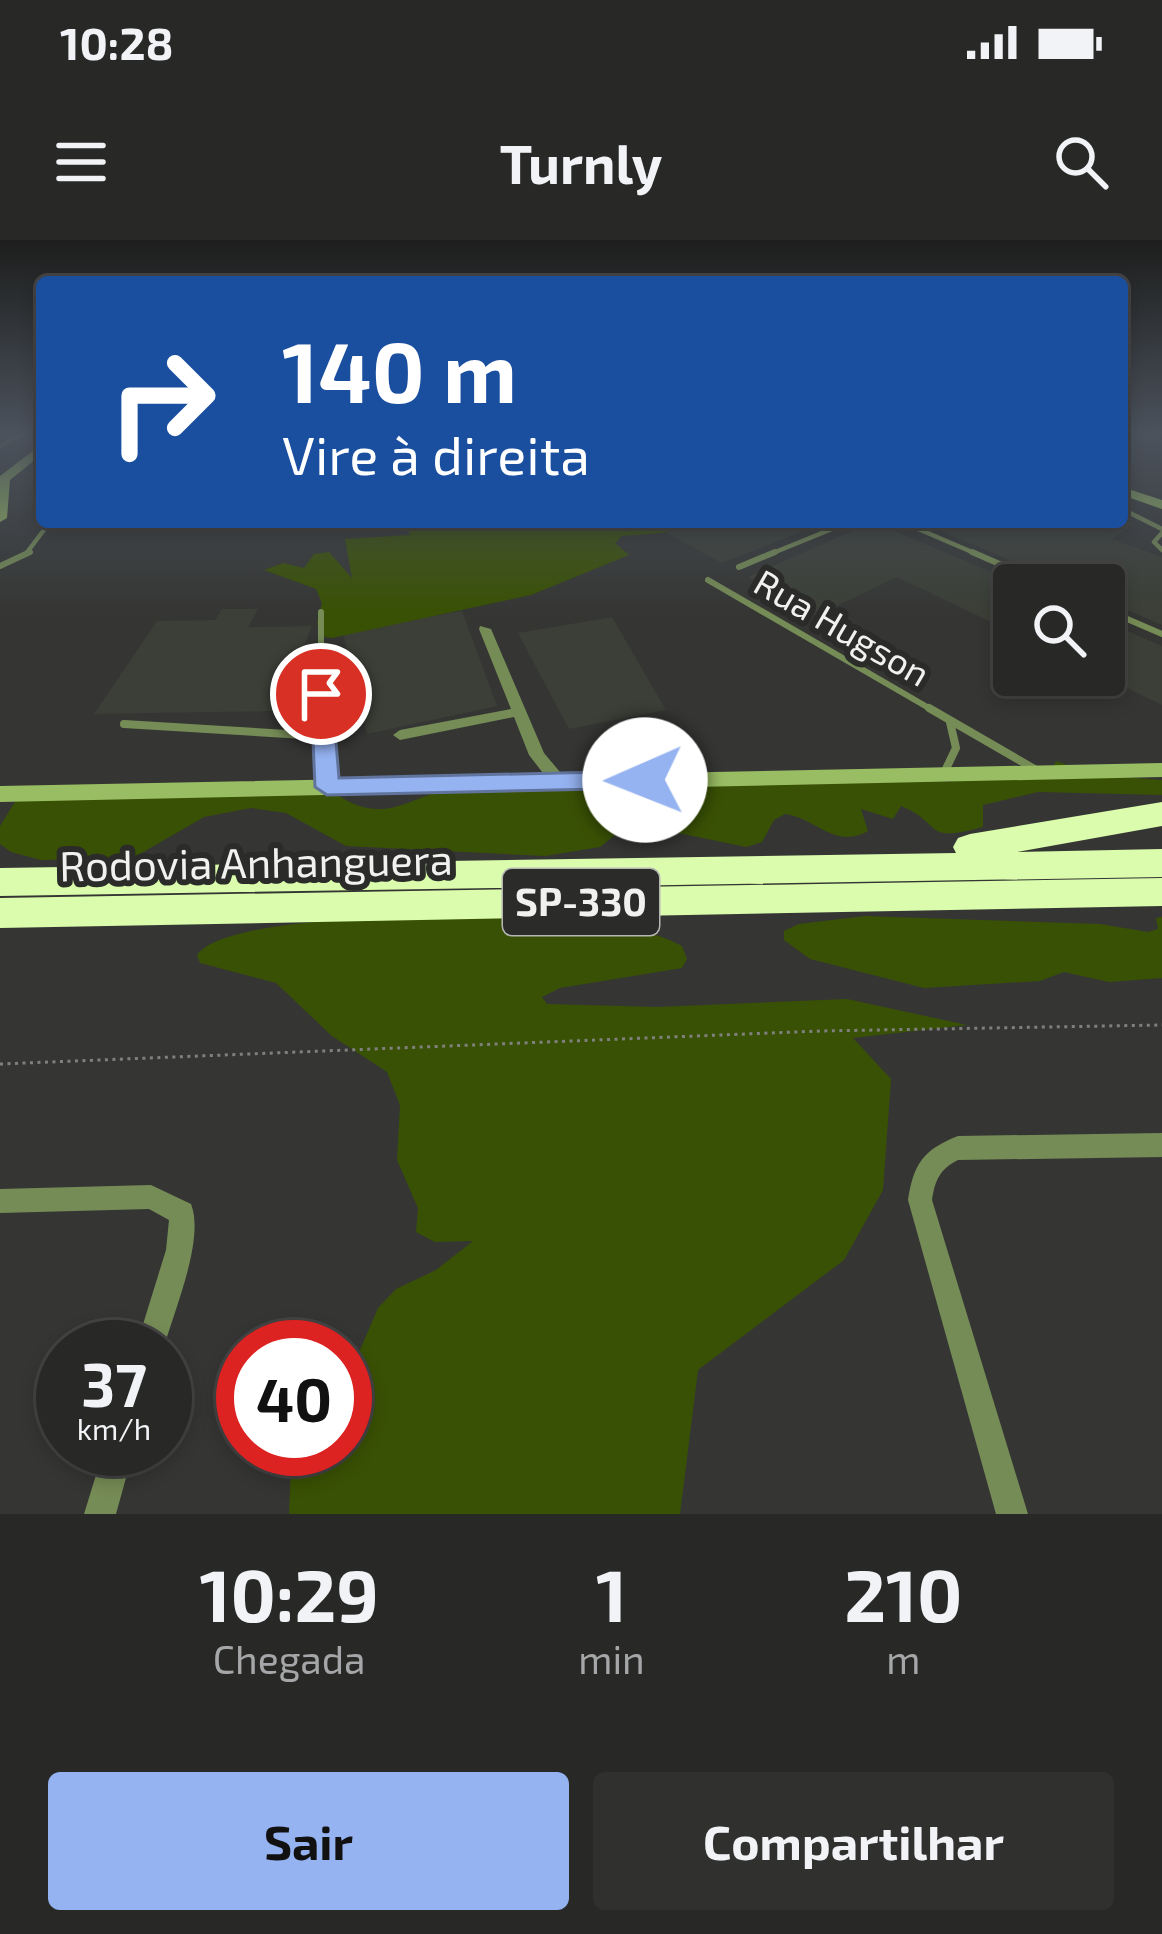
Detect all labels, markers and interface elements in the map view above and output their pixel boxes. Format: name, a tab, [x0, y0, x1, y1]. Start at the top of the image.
text: 10:28	[60, 15, 174, 69]
icon: menu	[48, 129, 114, 195]
icon: search	[1048, 129, 1114, 195]
text: Turnly	[500, 130, 662, 195]
text: 140 m	[282, 319, 517, 420]
icon: right	[84, 324, 240, 480]
text: Vire à direita	[282, 421, 590, 486]
street label: Rua Hugson	[748, 559, 938, 694]
map controls	[993, 564, 1125, 696]
button: search	[993, 564, 1125, 696]
pin	[270, 643, 372, 745]
icon: arrive	[288, 661, 354, 727]
position arrow	[582, 717, 708, 843]
street label: Rodovia Anhanguera	[59, 833, 453, 889]
road number: SP-330	[503, 869, 659, 935]
speed limit sign: 40	[216, 1320, 372, 1476]
text: 37	[81, 1347, 147, 1419]
text: km/h	[77, 1410, 151, 1446]
text: 10:29	[199, 1550, 379, 1636]
text: 1	[596, 1550, 627, 1636]
text: 210	[844, 1550, 963, 1636]
text: Chegada	[213, 1635, 365, 1682]
text: min	[578, 1635, 645, 1682]
text: m	[886, 1635, 920, 1682]
button: Sair	[48, 1772, 569, 1910]
button: Compartilhar	[593, 1772, 1114, 1910]

